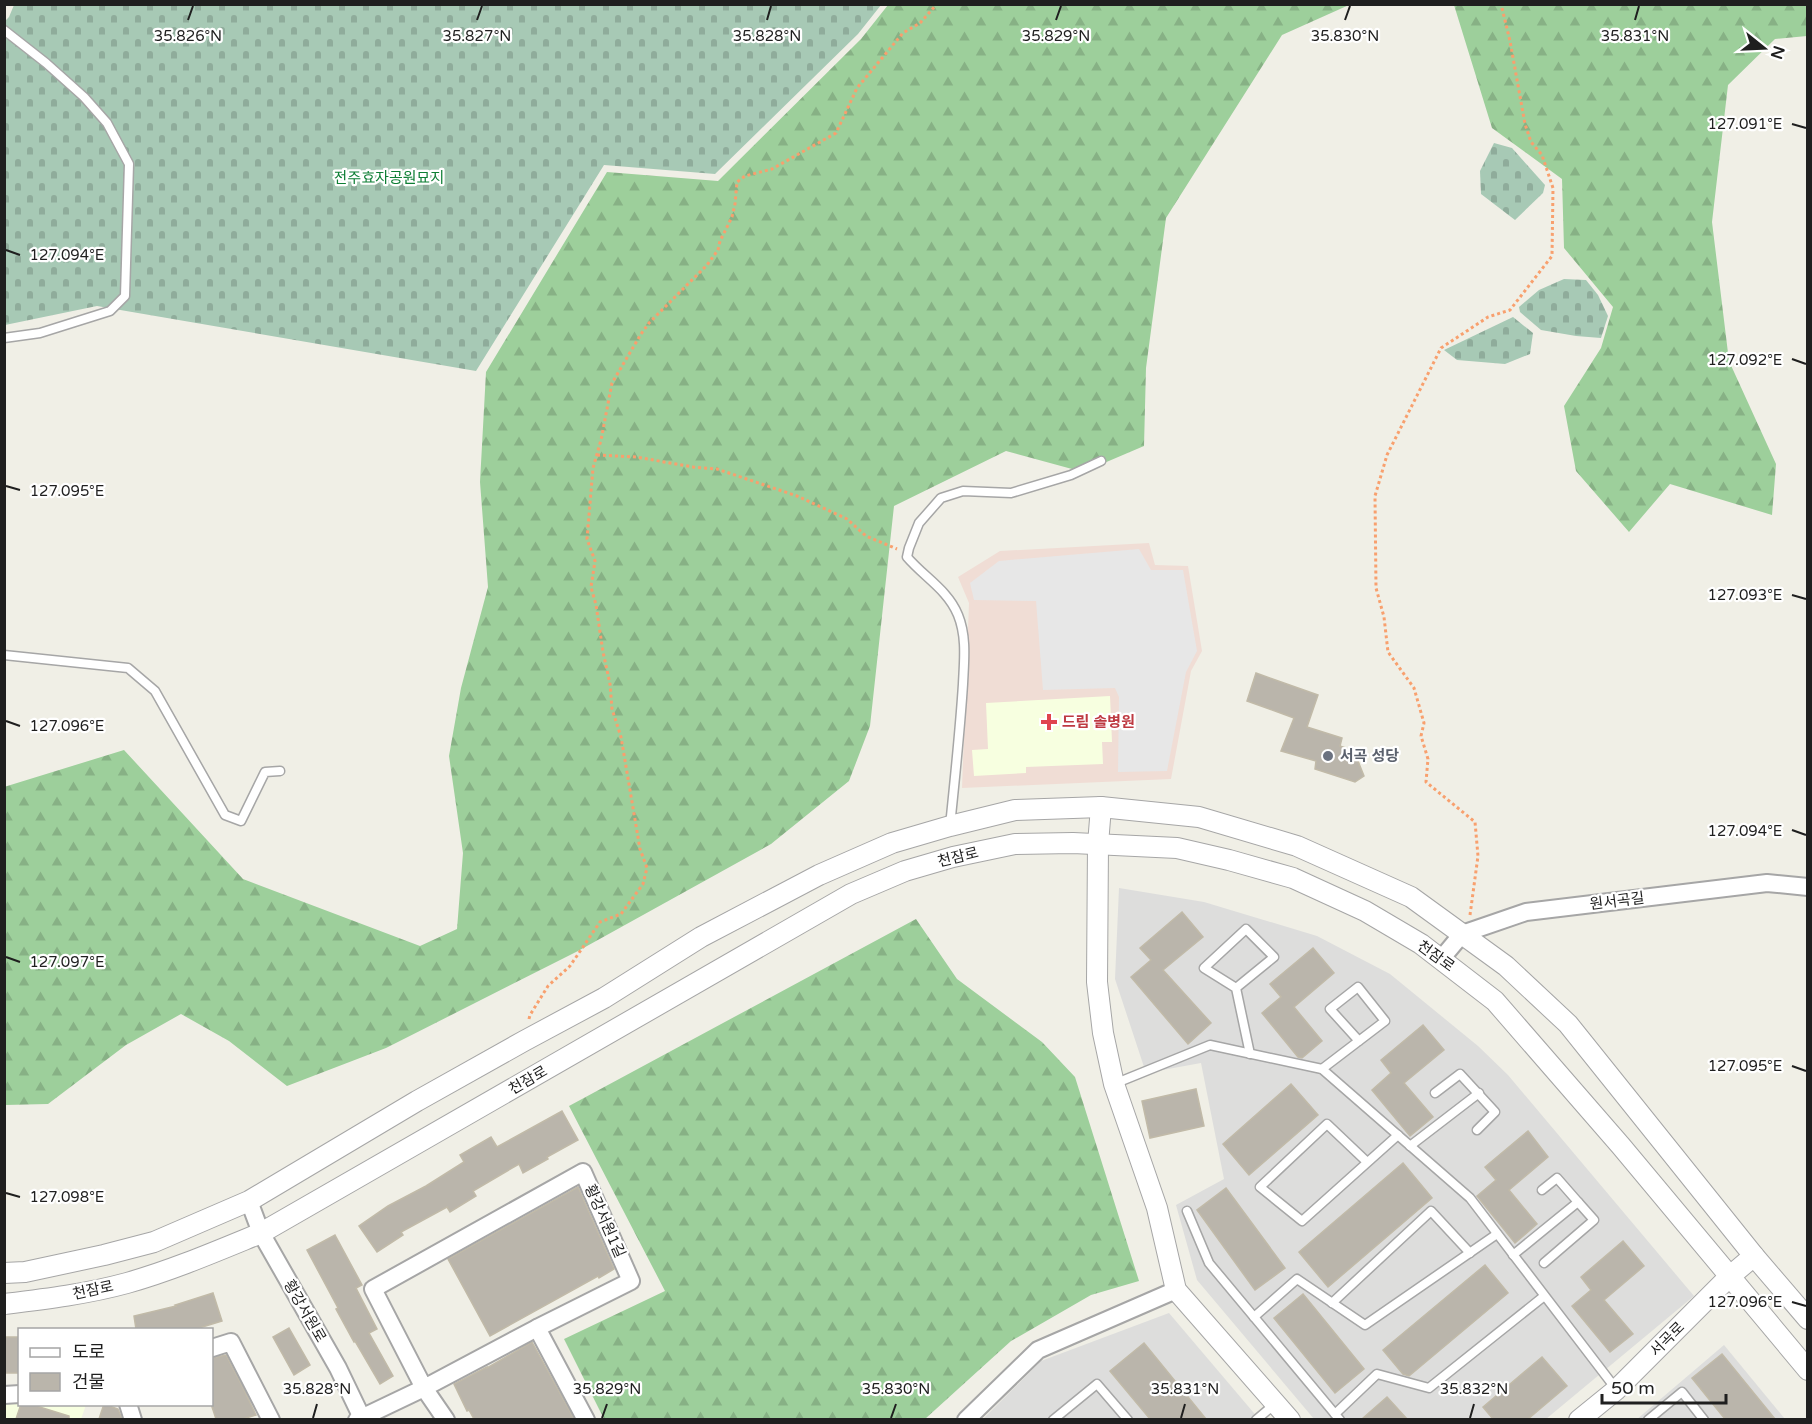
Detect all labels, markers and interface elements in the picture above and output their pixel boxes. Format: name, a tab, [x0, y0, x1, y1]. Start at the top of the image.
north arrow	[1734, 18, 1794, 78]
text: 35.826°N	[154, 27, 222, 45]
text: 35.827°N	[443, 27, 511, 45]
text: 35.828°N	[733, 27, 801, 45]
text: 35.829°N	[1022, 27, 1090, 45]
text: 35.830°N	[1311, 27, 1379, 45]
text: 35.831°N	[1601, 27, 1669, 45]
text: N	[1766, 43, 1789, 62]
text: 127.091°E	[1708, 115, 1782, 133]
park label: 전주효자공원묘지	[334, 169, 444, 187]
text: 127.094°E	[30, 246, 104, 264]
text: 127.092°E	[1708, 351, 1782, 369]
text: 127.095°E	[30, 482, 104, 500]
text: 127.093°E	[1708, 586, 1782, 604]
marker: 드림 솔병원	[1040, 713, 1058, 731]
place label: 드림 솔병원	[1062, 713, 1135, 731]
text: 127.096°E	[30, 717, 104, 735]
place label: 서곡 성당	[1340, 747, 1399, 765]
marker: 서곡 성당	[1321, 749, 1335, 763]
text: 127.094°E	[1708, 822, 1782, 840]
street label: 천잠로	[936, 843, 980, 871]
street label: 원서곡길	[1589, 889, 1645, 913]
street label: 천잠로	[1414, 937, 1458, 975]
text: 127.097°E	[29, 953, 105, 971]
text: 127.095°E	[1708, 1057, 1782, 1075]
street label: 천잠로	[506, 1062, 550, 1098]
street label: 황강서원1길	[581, 1182, 629, 1260]
text: 127.098°E	[30, 1188, 104, 1206]
street label: 천잠로	[71, 1277, 115, 1303]
street label: 황강서원로	[280, 1277, 330, 1345]
text: 127.096°E	[1708, 1293, 1782, 1311]
street label: 서곡로	[1646, 1318, 1688, 1360]
legend	[18, 1328, 213, 1406]
text: 도로	[72, 1341, 105, 1363]
scale bar	[1602, 1367, 1726, 1405]
text: 건물	[72, 1371, 105, 1393]
text: 50 m	[1611, 1377, 1655, 1399]
text: 35.828°N	[283, 1380, 351, 1398]
text: 35.829°N	[573, 1380, 641, 1398]
text: 35.830°N	[862, 1380, 930, 1398]
text: 35.831°N	[1151, 1380, 1219, 1398]
text: 35.832°N	[1440, 1380, 1508, 1398]

